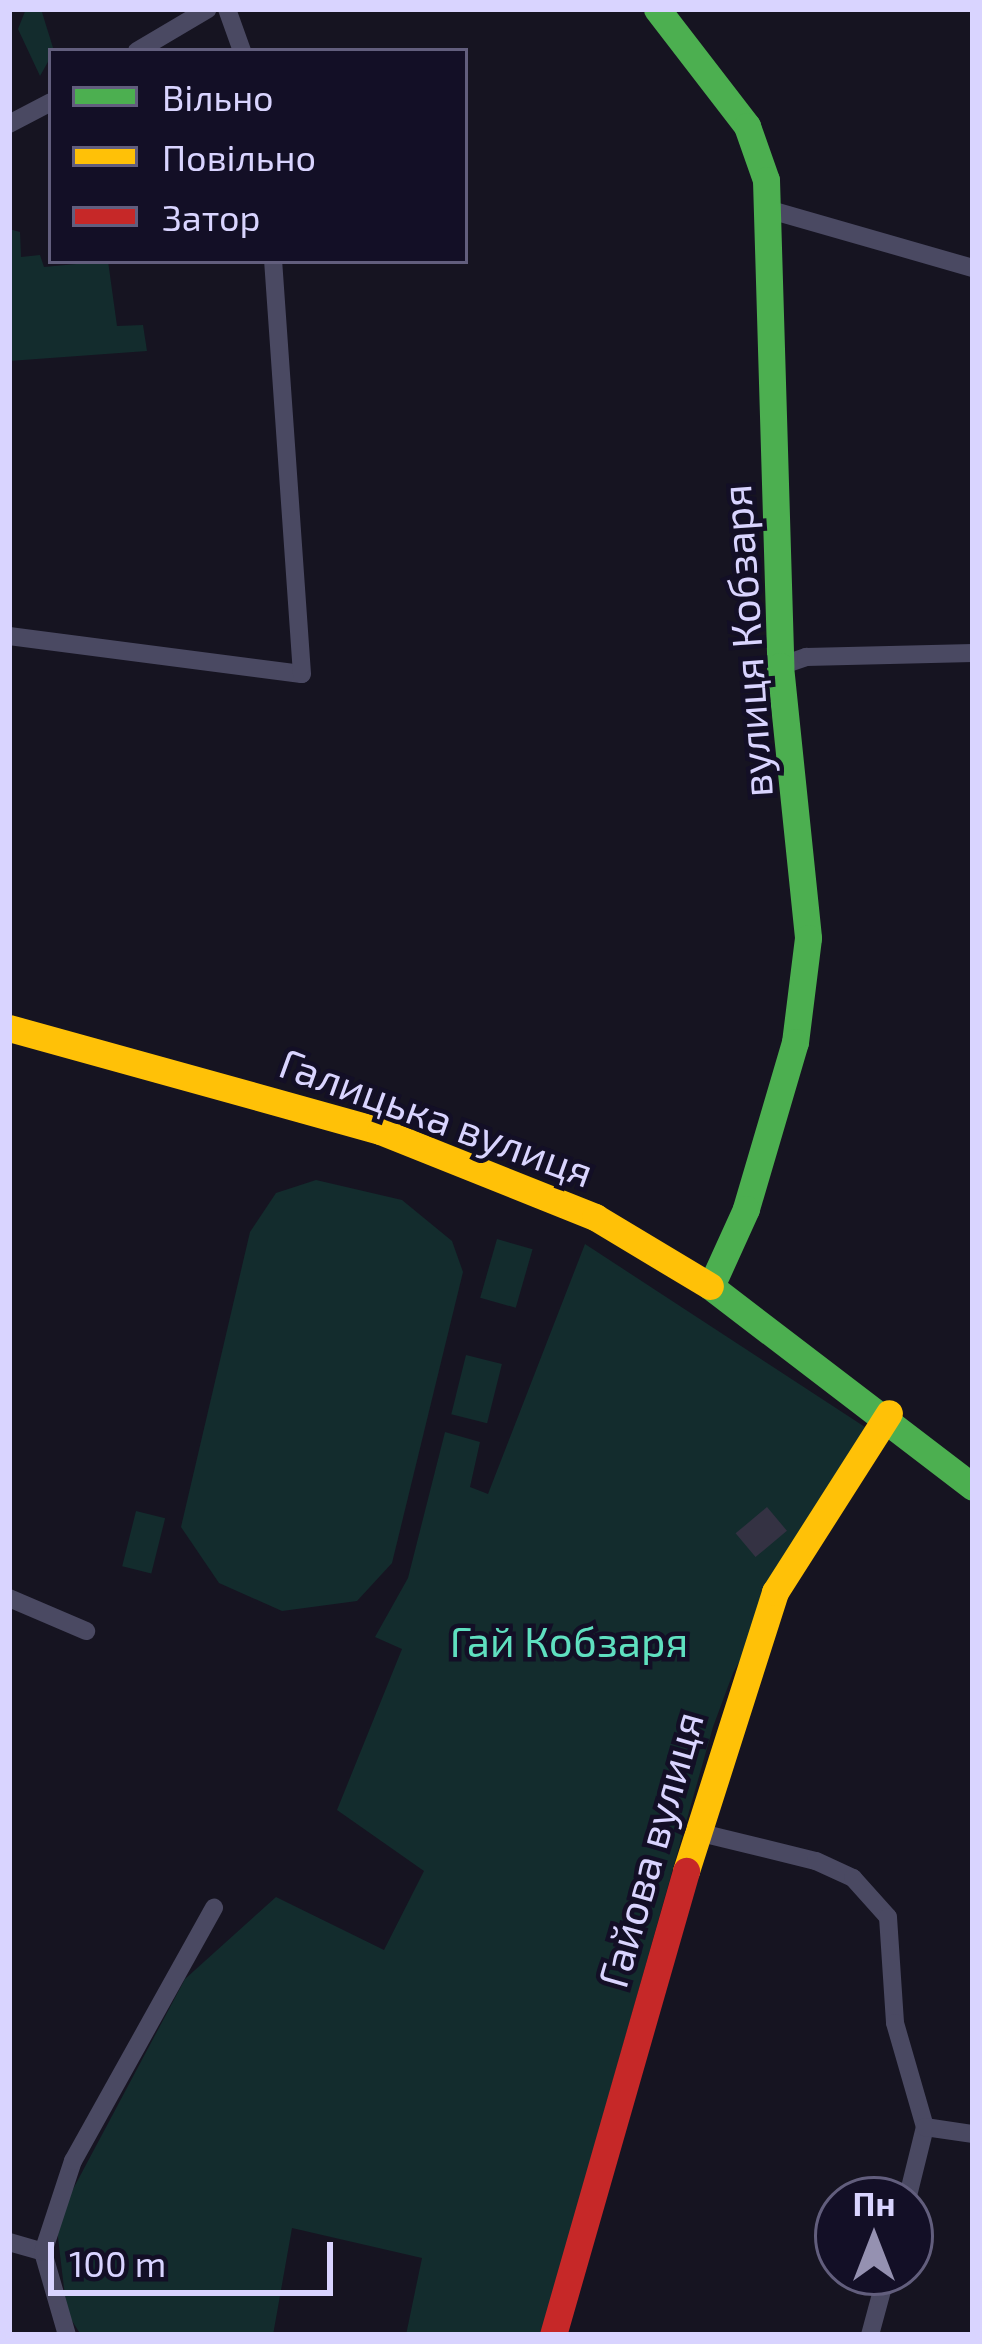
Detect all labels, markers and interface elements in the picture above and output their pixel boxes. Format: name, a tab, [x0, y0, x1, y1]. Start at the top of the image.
legend	[48, 48, 468, 264]
text: Вільно	[162, 75, 274, 118]
text: Повільно	[162, 135, 316, 178]
text: Затор	[162, 195, 261, 238]
street label: вулиця Кобзаря	[709, 483, 781, 799]
street label: Галицька вулиця	[273, 1036, 601, 1196]
park label: Гай Кобзаря	[450, 1615, 688, 1665]
street label: Гайова вулиця	[586, 1705, 712, 1993]
north arrow	[814, 2176, 934, 2296]
text: Пн	[853, 2183, 895, 2223]
scale bar	[54, 2218, 339, 2292]
text: 100 m	[69, 2241, 166, 2284]

